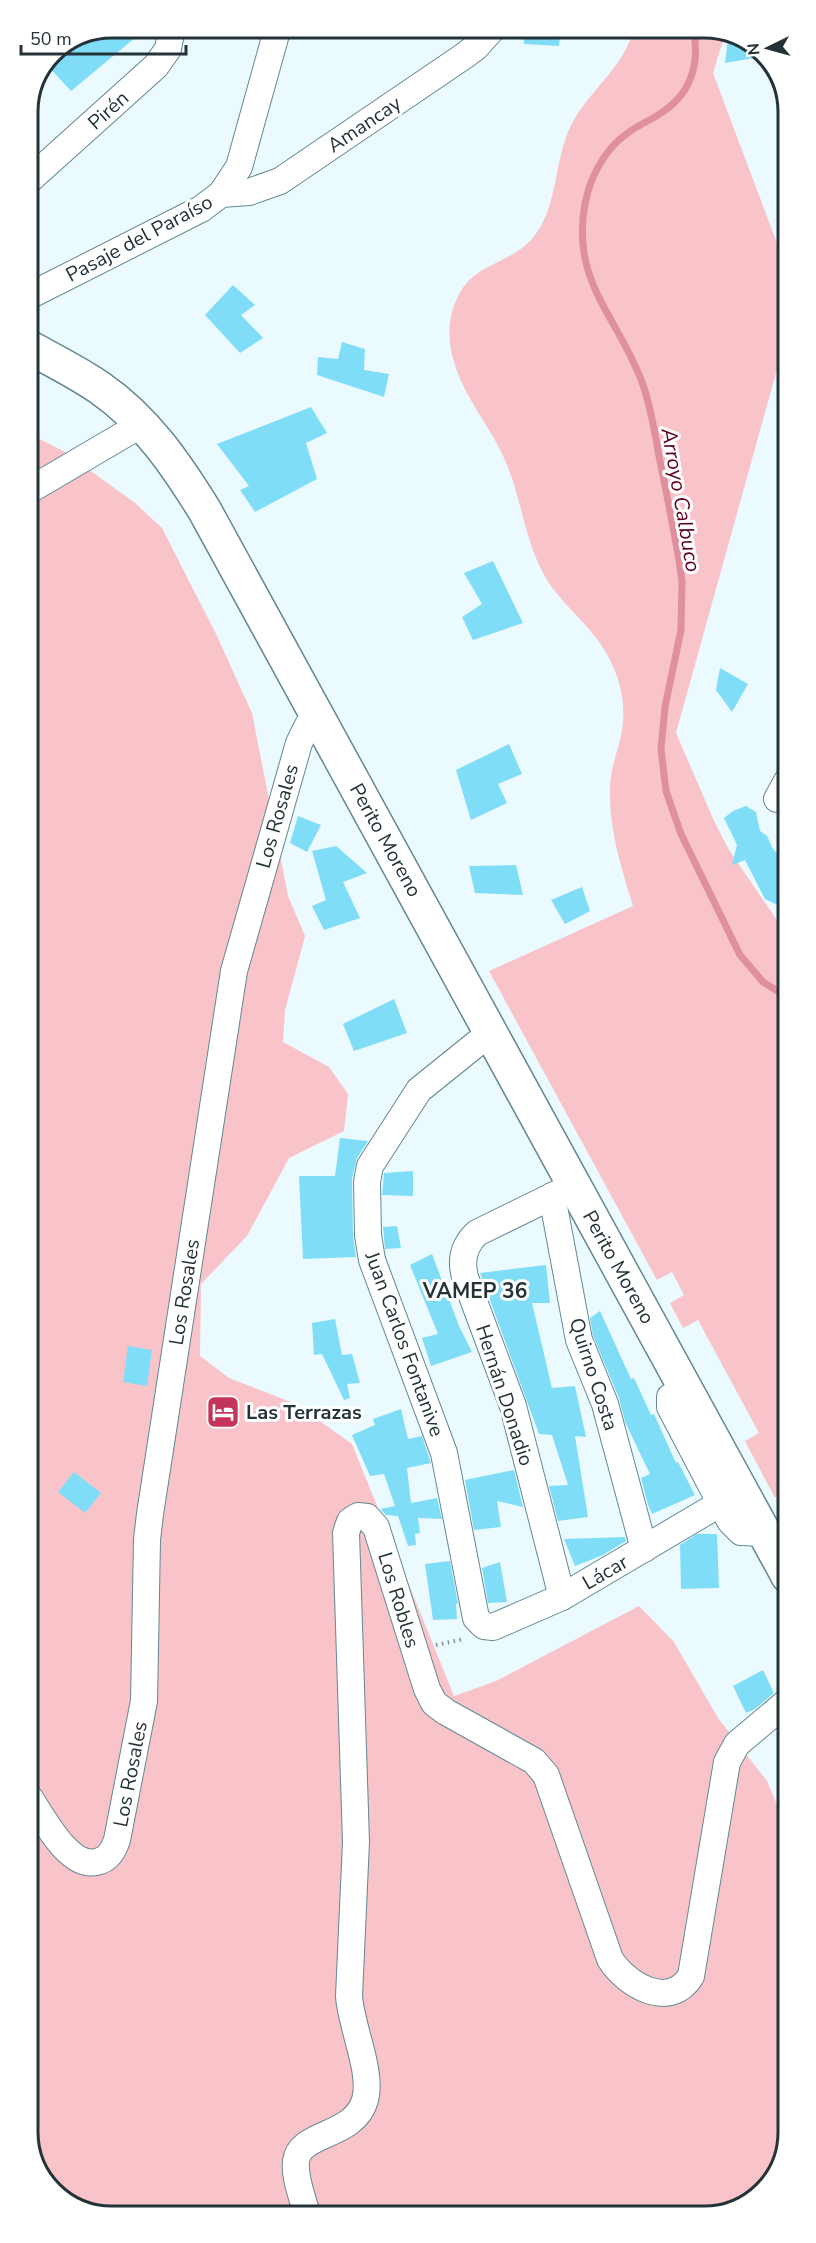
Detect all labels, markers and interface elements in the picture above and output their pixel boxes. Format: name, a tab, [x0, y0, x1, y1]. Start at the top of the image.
scale bar	[21, 18, 186, 56]
north arrow	[738, 18, 798, 78]
text: 50 m	[30, 27, 72, 51]
text: N	[743, 42, 766, 56]
street label: Pirén	[82, 85, 135, 136]
street label: Amancay	[322, 89, 407, 159]
street label: Pasaje del Paraíso	[61, 188, 217, 289]
water label: Arroyo Calbuco	[654, 425, 707, 574]
street label: Los Rosales	[250, 761, 305, 871]
street label: Perito Moreno	[343, 779, 428, 902]
street label: Perito Moreno	[576, 1206, 661, 1329]
street label: Los Rosales	[163, 1237, 206, 1347]
street label: Juan Carlos Fontanive	[358, 1247, 451, 1440]
district label: VAMEP 36	[422, 1277, 527, 1305]
street label: Quirno Costa	[563, 1314, 624, 1434]
street label: Hernán Donadio	[469, 1321, 540, 1469]
hotel icon: Las Terrazas	[205, 1394, 241, 1430]
place label: Las Terrazas	[246, 1399, 362, 1426]
street label: Los Robles	[371, 1549, 426, 1651]
street label: Lácar	[578, 1549, 633, 1596]
street label: Los Rosales	[107, 1719, 154, 1829]

